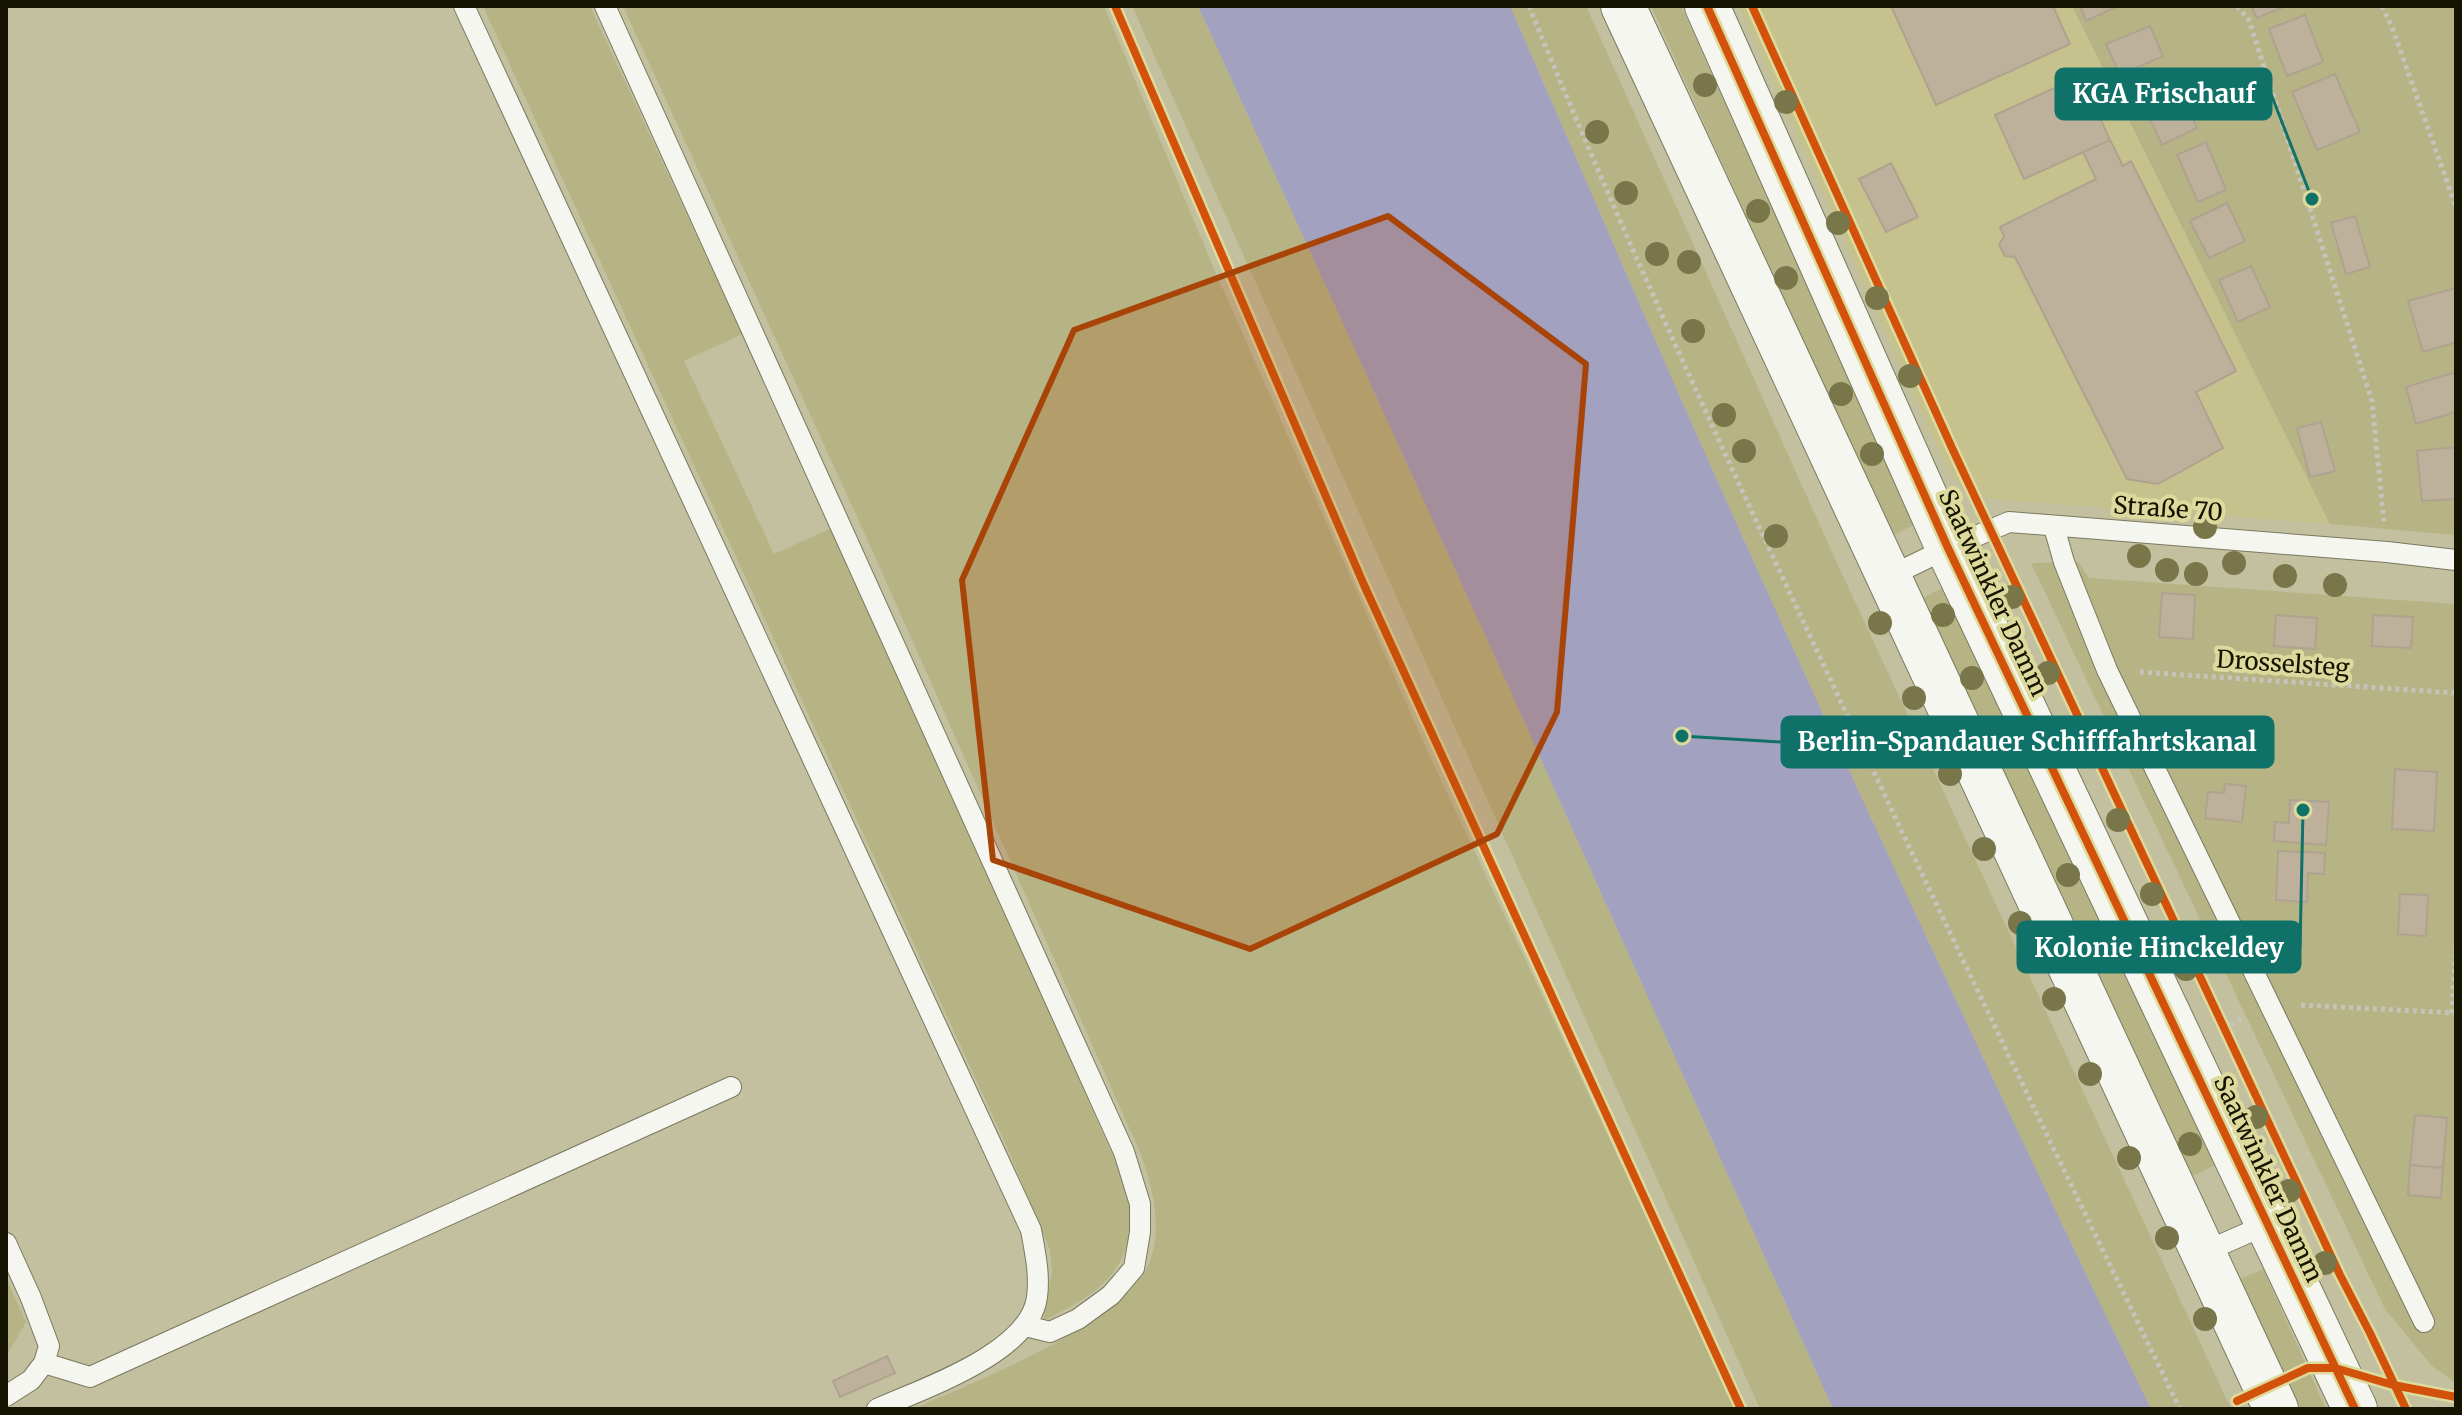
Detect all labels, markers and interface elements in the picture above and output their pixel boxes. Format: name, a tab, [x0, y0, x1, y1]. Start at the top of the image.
callout: KGA Frischauf	[2056, 69, 2271, 119]
text: KGA Frischauf	[2072, 77, 2257, 110]
street label: Saatwinkler Damm	[1932, 484, 2055, 701]
street label: Straße 70	[2112, 489, 2224, 528]
street label: Drosselsteg	[2215, 643, 2351, 684]
callout: Berlin-Spandauer Schifffahrtskanal	[1782, 717, 2273, 767]
text: Berlin-Spandauer Schifffahrtskanal	[1797, 725, 2257, 758]
callout: Kolonie Hinckeldey	[2018, 922, 2300, 972]
text: Kolonie Hinckeldey	[2034, 931, 2285, 964]
street label: Saatwinkler Damm	[2207, 1070, 2330, 1287]

